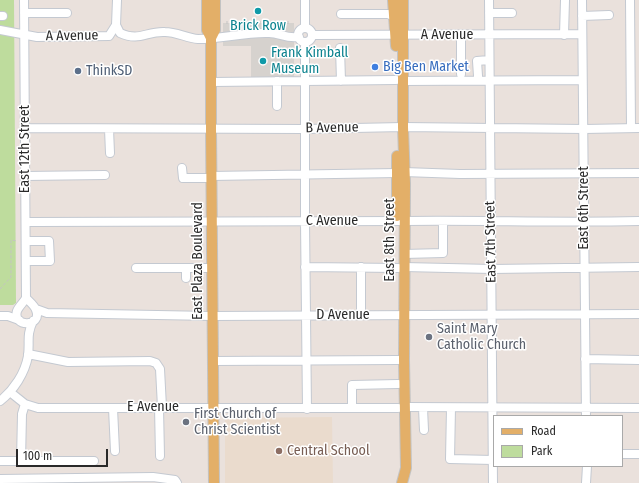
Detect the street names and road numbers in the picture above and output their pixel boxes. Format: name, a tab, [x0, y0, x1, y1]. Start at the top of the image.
street label: A Avenue	[45, 27, 99, 45]
street label: A Avenue	[421, 27, 473, 43]
street label: East 12th Street	[17, 105, 33, 193]
street label: B Avenue	[305, 119, 359, 137]
street label: East 6th Street	[576, 166, 592, 250]
street label: East 8th Street	[382, 198, 398, 282]
street label: East 7th Street	[482, 201, 500, 283]
street label: East Plaza Boulevard	[190, 202, 206, 320]
street label: C Avenue	[306, 213, 358, 229]
street label: D Avenue	[316, 307, 370, 323]
street label: E Avenue	[127, 399, 179, 415]

